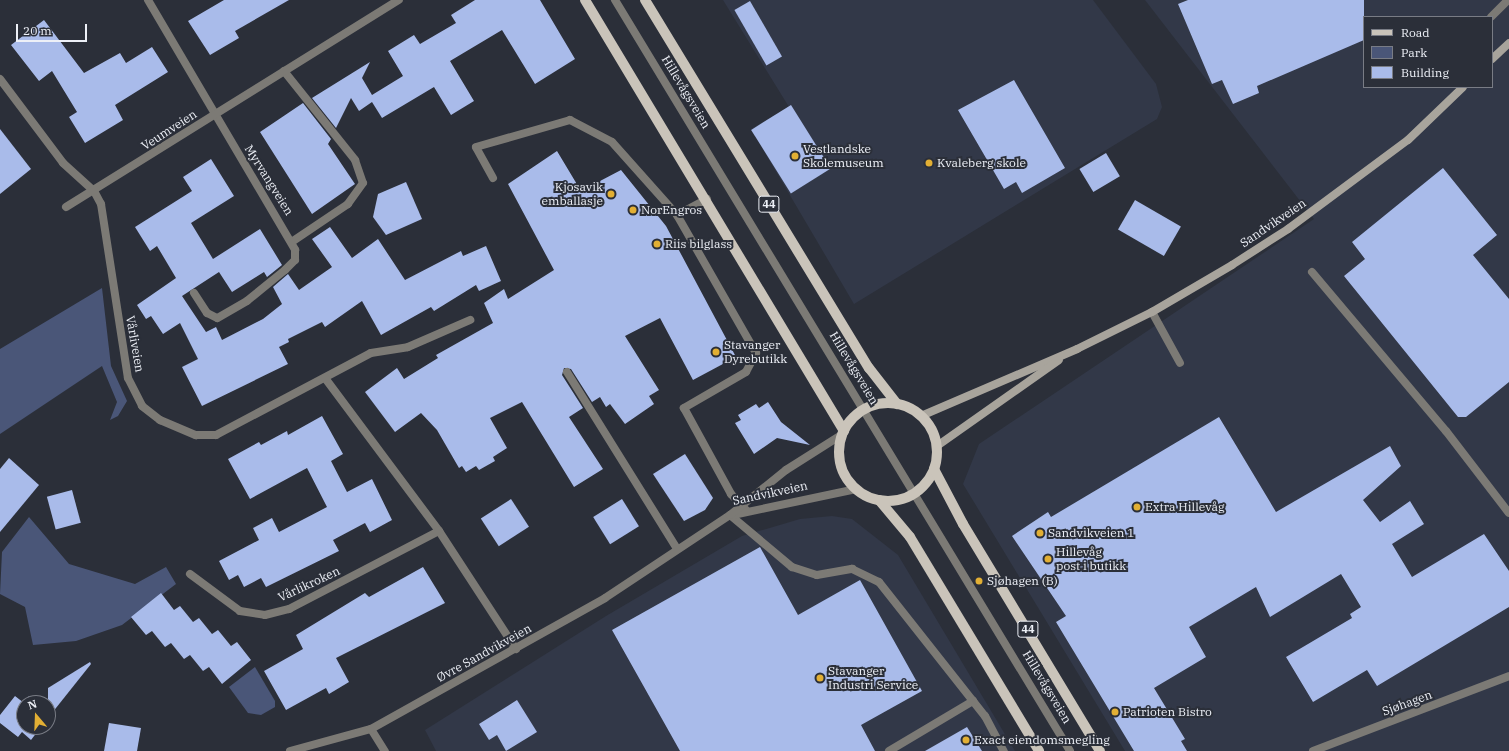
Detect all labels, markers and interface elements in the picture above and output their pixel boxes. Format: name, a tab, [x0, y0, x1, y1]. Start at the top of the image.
scale bar	[18, 16, 89, 42]
legend	[1363, 16, 1493, 88]
text: 20 m	[23, 23, 52, 38]
text: Road	[1401, 25, 1430, 40]
text: Park	[1401, 45, 1427, 60]
street label: Hillevågsveien	[659, 53, 713, 131]
text: Building	[1401, 65, 1449, 80]
street label: Veumveien	[139, 107, 199, 153]
street label: Myrvangveien	[242, 142, 296, 218]
place label: Vestlandske Skolemuseum	[803, 142, 884, 170]
marker: Vestlandske Skolemuseum	[790, 151, 800, 161]
place label: Kvaleberg skole	[937, 156, 1026, 170]
marker: Kvaleberg skole	[924, 158, 934, 168]
place label: Kjosavik emballasje	[542, 180, 603, 208]
marker: Kjosavik emballasje	[606, 189, 616, 199]
road number: 44	[758, 195, 780, 213]
street label: Sandvikveien	[1237, 196, 1309, 250]
place label: NorEngros	[641, 203, 702, 217]
marker: NorEngros	[628, 205, 638, 215]
place label: Riis bilglass	[665, 237, 732, 251]
marker: Riis bilglass	[652, 239, 662, 249]
street label: Vårliveien	[123, 315, 147, 373]
street label: Hillevågsveien	[827, 329, 881, 407]
place label: Stavanger Dyrebutikk	[724, 338, 787, 366]
marker: Stavanger Dyrebutikk	[711, 347, 721, 357]
street label: Sandvikveien	[731, 478, 809, 508]
place label: Extra Hillevåg	[1145, 500, 1224, 514]
marker: Extra Hillevåg	[1132, 502, 1142, 512]
place label: Sandvikveien 1	[1048, 526, 1134, 540]
marker: Sandvikveien 1	[1035, 528, 1045, 538]
place label: Hillevåg post i butikk	[1056, 545, 1126, 573]
marker: Hillevåg post i butikk	[1043, 554, 1053, 564]
street label: Vårlikroken	[276, 563, 342, 605]
place label: Sjøhagen (B)	[987, 574, 1058, 588]
marker: Sjøhagen (B)	[974, 576, 984, 586]
road number: 44	[1017, 620, 1039, 638]
street label: Øvre Sandvikveien	[434, 621, 534, 685]
street label: Hillevågsveien	[1020, 648, 1074, 726]
place label: Stavanger Industri Service	[828, 664, 918, 692]
marker: Stavanger Industri Service	[815, 673, 825, 683]
street label: Sjøhagen	[1380, 687, 1434, 719]
north arrow	[16, 695, 56, 735]
text: N	[26, 697, 39, 713]
place label: Patrioten Bistro	[1123, 705, 1212, 719]
marker: Patrioten Bistro	[1110, 707, 1120, 717]
place label: Exact eiendomsmegling	[974, 733, 1110, 747]
marker: Exact eiendomsmegling	[961, 735, 971, 745]

